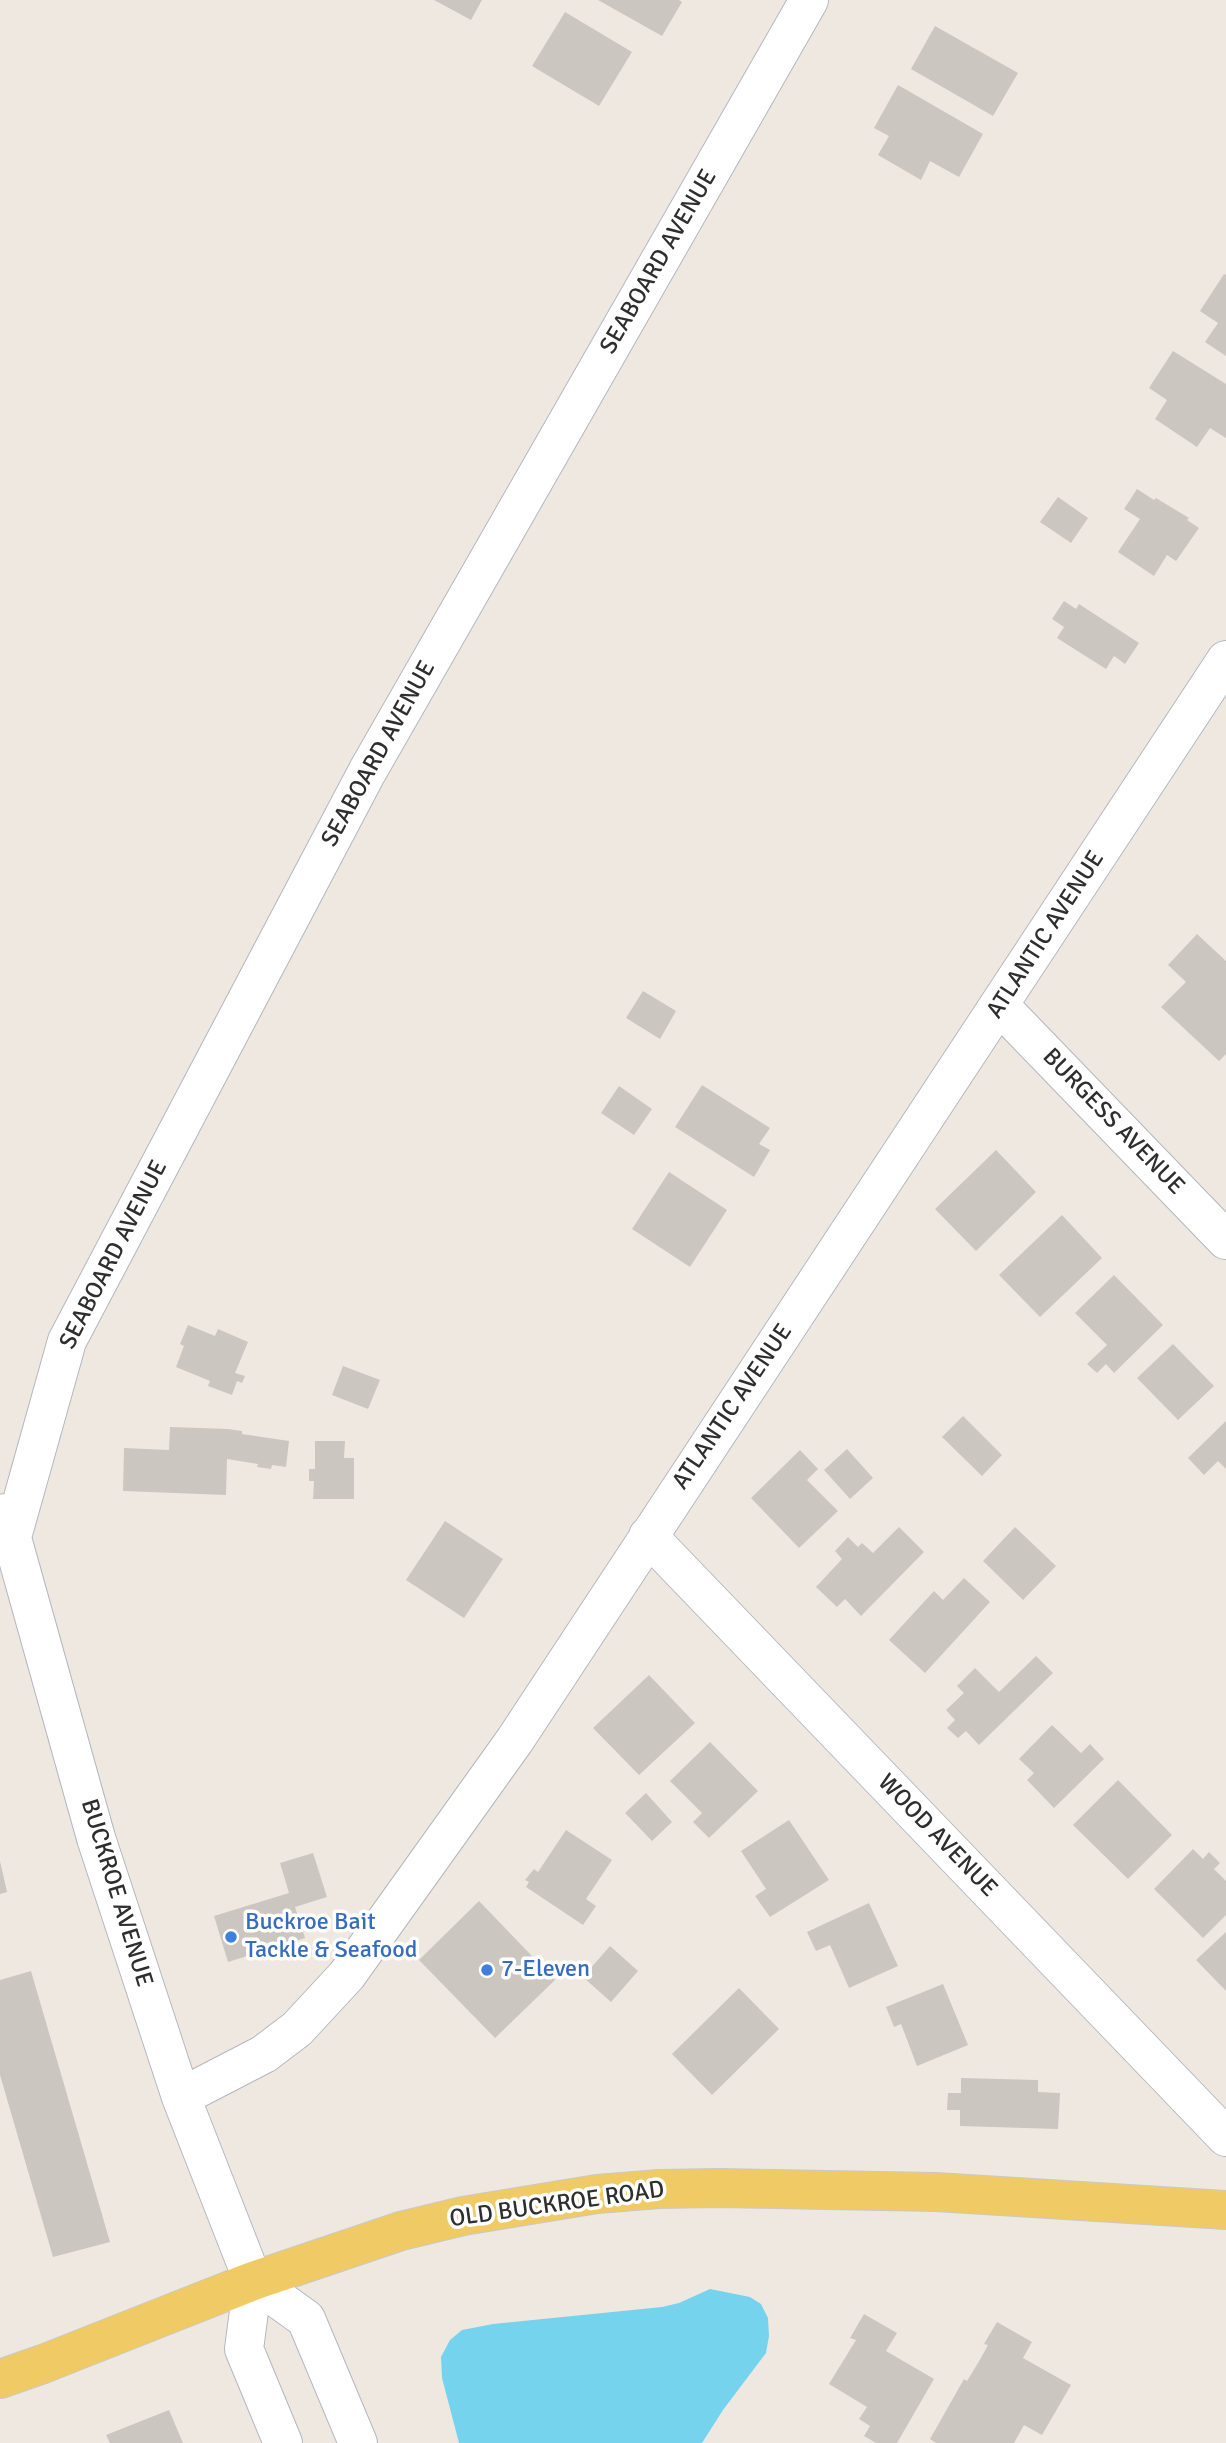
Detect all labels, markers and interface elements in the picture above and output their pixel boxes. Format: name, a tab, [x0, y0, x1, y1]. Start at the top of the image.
street label: SEABOARD AVENUE	[594, 165, 724, 359]
street label: SEABOARD AVENUE	[316, 656, 442, 852]
street label: ATLANTIC AVENUE	[981, 846, 1111, 1024]
street label: BURGESS AVENUE	[1036, 1043, 1190, 1201]
street label: SEABOARD AVENUE	[54, 1156, 174, 1354]
street label: ATLANTIC AVENUE	[667, 1319, 799, 1495]
street label: WOOD AVENUE	[871, 1769, 1003, 1903]
street label: BUCKROE AVENUE	[74, 1796, 158, 1990]
place label: Buckroe Bait Tackle & Seafood	[245, 1909, 417, 1965]
marker: Buckroe Bait Tackle & Seafood	[223, 1929, 239, 1945]
place label: 7-Eleven	[501, 1956, 590, 1984]
marker: 7-Eleven	[479, 1962, 495, 1978]
street label: OLD BUCKROE ROAD	[448, 2176, 666, 2234]

